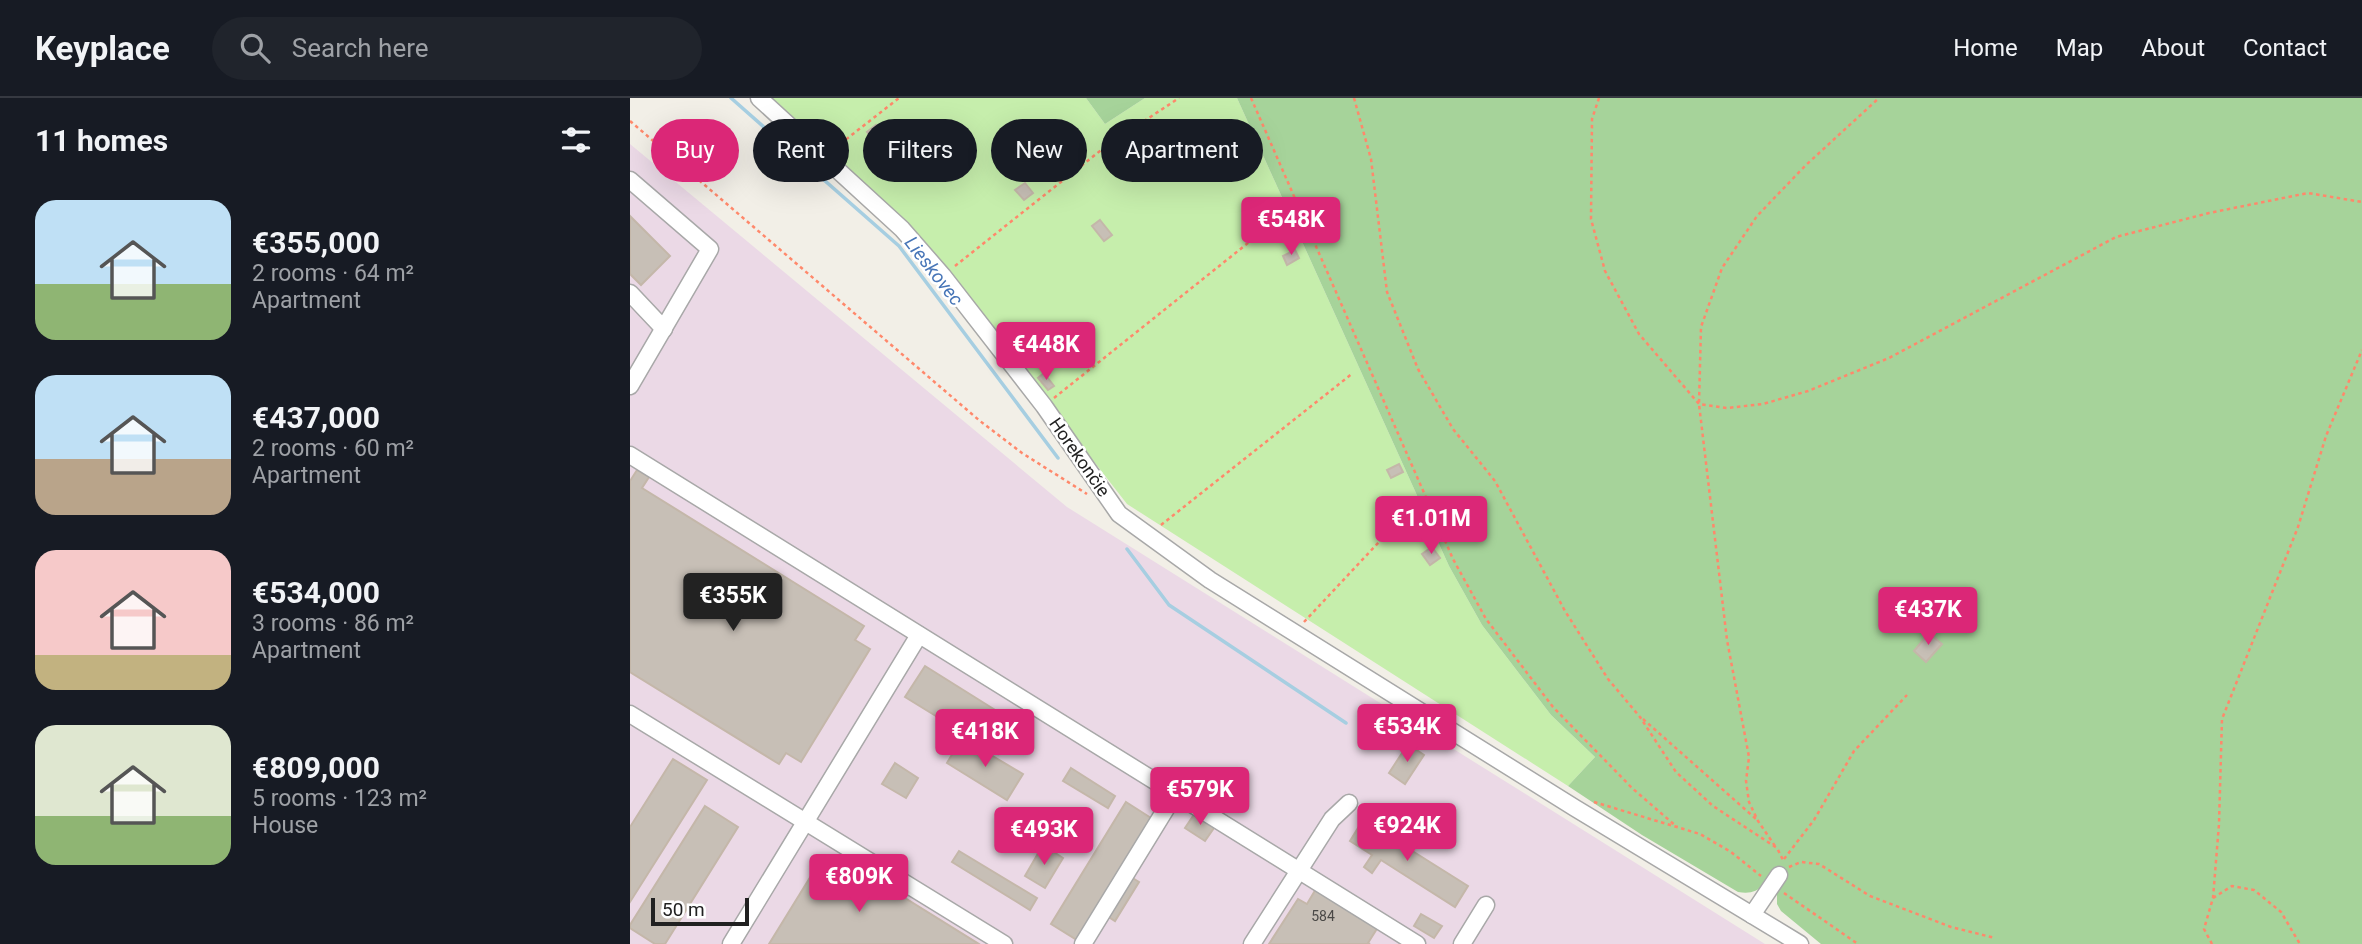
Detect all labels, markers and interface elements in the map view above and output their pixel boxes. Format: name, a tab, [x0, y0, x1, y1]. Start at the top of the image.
search box	[212, 17, 702, 80]
text: Keyplace	[35, 29, 170, 68]
icon: search	[236, 29, 274, 67]
text: Search here	[292, 33, 429, 63]
text: Home	[1953, 34, 2018, 62]
text: Map	[2056, 34, 2103, 62]
text: About	[2141, 34, 2205, 62]
text: Contact	[2243, 34, 2327, 62]
chip: Buy	[651, 119, 739, 182]
chip: Rent	[753, 119, 849, 182]
chip: Filters	[863, 119, 977, 182]
chip: New	[991, 119, 1087, 182]
chip: Apartment	[1101, 119, 1263, 182]
icon: filters	[557, 121, 595, 159]
text: 11 homes	[35, 123, 168, 158]
pin: €548K	[1242, 198, 1340, 257]
text: €548K	[1257, 206, 1325, 233]
text: €355,000	[252, 225, 380, 260]
icon: home	[91, 228, 175, 312]
water label: Lieskovec	[900, 232, 968, 311]
text: 2 rooms · 64 m²	[252, 260, 414, 287]
text: Apartment	[252, 287, 361, 314]
pin: €448K	[997, 322, 1095, 382]
text: €448K	[1012, 331, 1080, 358]
text: €437,000	[252, 400, 380, 435]
icon: home	[91, 403, 175, 487]
street label: Horekončie	[1045, 414, 1115, 500]
text: 2 rooms · 60 m²	[252, 435, 414, 462]
text: Apartment	[252, 462, 361, 489]
pin: €1.01M	[1374, 496, 1488, 556]
text: €1.01M	[1391, 505, 1471, 532]
pin: €355K	[684, 574, 782, 633]
text: €534,000	[252, 575, 380, 610]
icon: home	[91, 578, 175, 662]
text: €355K	[699, 582, 767, 609]
pin: €437K	[1879, 588, 1977, 647]
text: €437K	[1894, 596, 1962, 623]
text: 3 rooms · 86 m²	[252, 610, 414, 637]
text: Apartment	[252, 637, 361, 664]
pin: €534K	[1358, 704, 1456, 764]
pin: €418K	[936, 710, 1034, 769]
text: €534K	[1373, 713, 1441, 740]
text: €418K	[951, 718, 1019, 745]
text: €809,000	[252, 750, 380, 785]
icon: home	[91, 753, 175, 837]
pin: €579K	[1151, 768, 1249, 827]
text: €579K	[1166, 776, 1234, 803]
text: 5 rooms · 123 m²	[252, 785, 427, 812]
pin: €924K	[1358, 804, 1456, 863]
pin: €493K	[995, 808, 1093, 867]
text: House	[252, 812, 318, 839]
text: €924K	[1373, 812, 1441, 839]
text: €493K	[1010, 816, 1078, 843]
pin: €809K	[810, 854, 908, 914]
text: €809K	[825, 863, 893, 890]
scale bar	[651, 895, 749, 927]
text: 50 m	[662, 898, 705, 921]
house number: 584	[1311, 908, 1335, 924]

